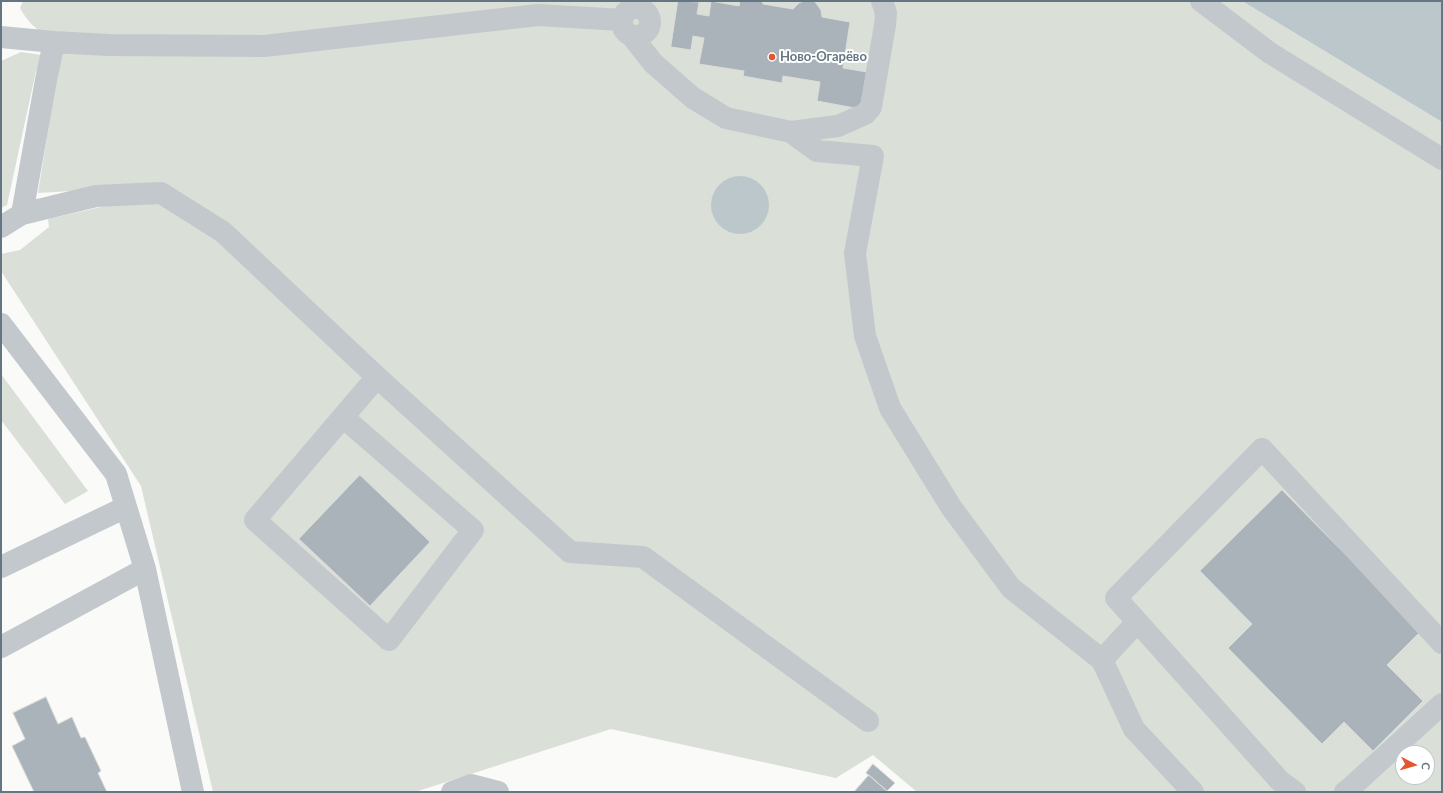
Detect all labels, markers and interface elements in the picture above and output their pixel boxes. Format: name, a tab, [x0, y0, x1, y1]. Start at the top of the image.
place label: Ново-Огарёво	[780, 49, 867, 65]
marker: Ново-Огарёво	[767, 52, 777, 62]
north arrow	[1395, 745, 1435, 785]
text: С	[1420, 762, 1433, 771]

